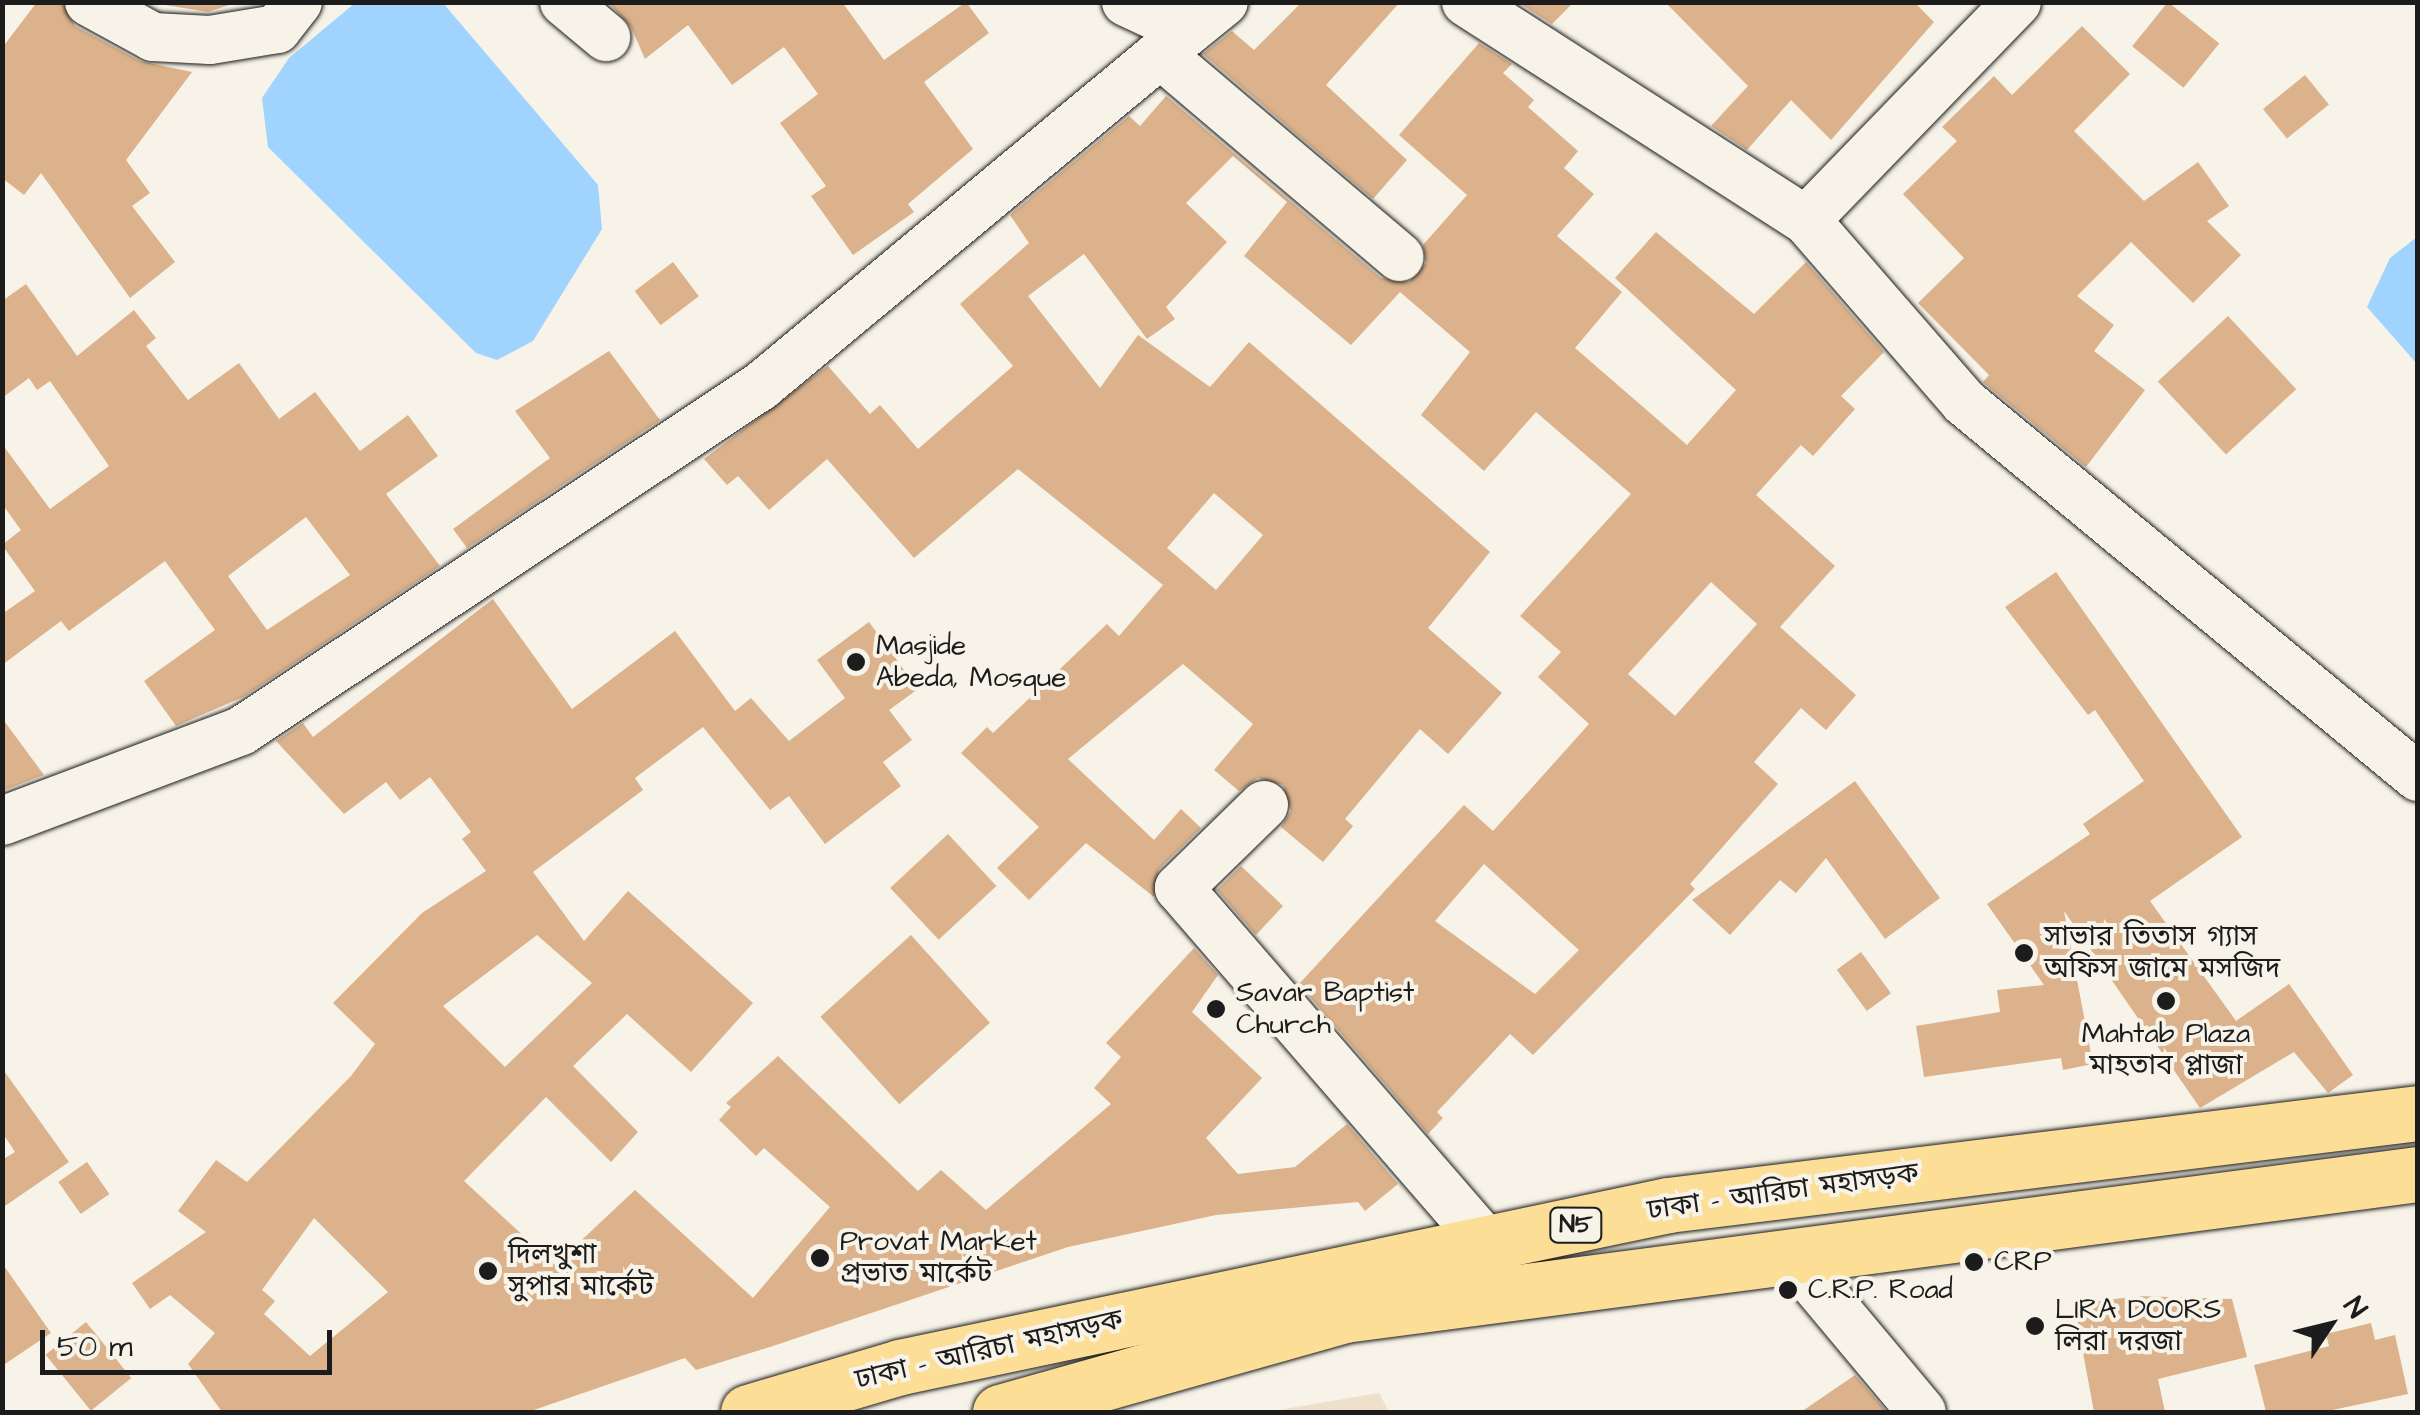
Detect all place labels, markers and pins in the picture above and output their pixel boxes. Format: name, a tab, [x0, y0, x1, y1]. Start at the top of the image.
place label: Masjide Abeda, Mosque	[876, 629, 1066, 695]
marker: Masjide Abeda, Mosque	[845, 651, 867, 673]
place label: সাভার তিতাস গ্যাস অফিস জামে মসজিদ	[2044, 920, 2280, 986]
marker: সাভার তিতাস গ্যাস অফিস জামে মসজিদ	[2013, 942, 2035, 964]
place label: Savar Baptist Church	[1236, 976, 1414, 1042]
marker: Mahtab Plaza মাহতাব প্লাজা	[2155, 990, 2177, 1012]
marker: Savar Baptist Church	[1205, 998, 1227, 1020]
place label: Mahtab Plaza মাহতাব প্লাজা	[2082, 1017, 2250, 1083]
place label: Provat Market প্রভাত মার্কেট	[840, 1225, 1037, 1291]
place label: দিলখুশা সুপার মার্কেট	[508, 1238, 653, 1304]
place label: CRP	[1994, 1245, 2052, 1279]
marker: Provat Market প্রভাত মার্কেট	[809, 1247, 831, 1269]
marker: CRP	[1963, 1251, 1985, 1273]
marker: দিলখুশা সুপার মার্কেট	[477, 1260, 499, 1282]
place label: C.R.P. Road	[1808, 1273, 1953, 1307]
marker: C.R.P. Road	[1777, 1279, 1799, 1301]
place label: LIRA DOORS লিরা দরজা	[2055, 1293, 2221, 1359]
marker: LIRA DOORS লিরা দরজা	[2024, 1315, 2046, 1337]

